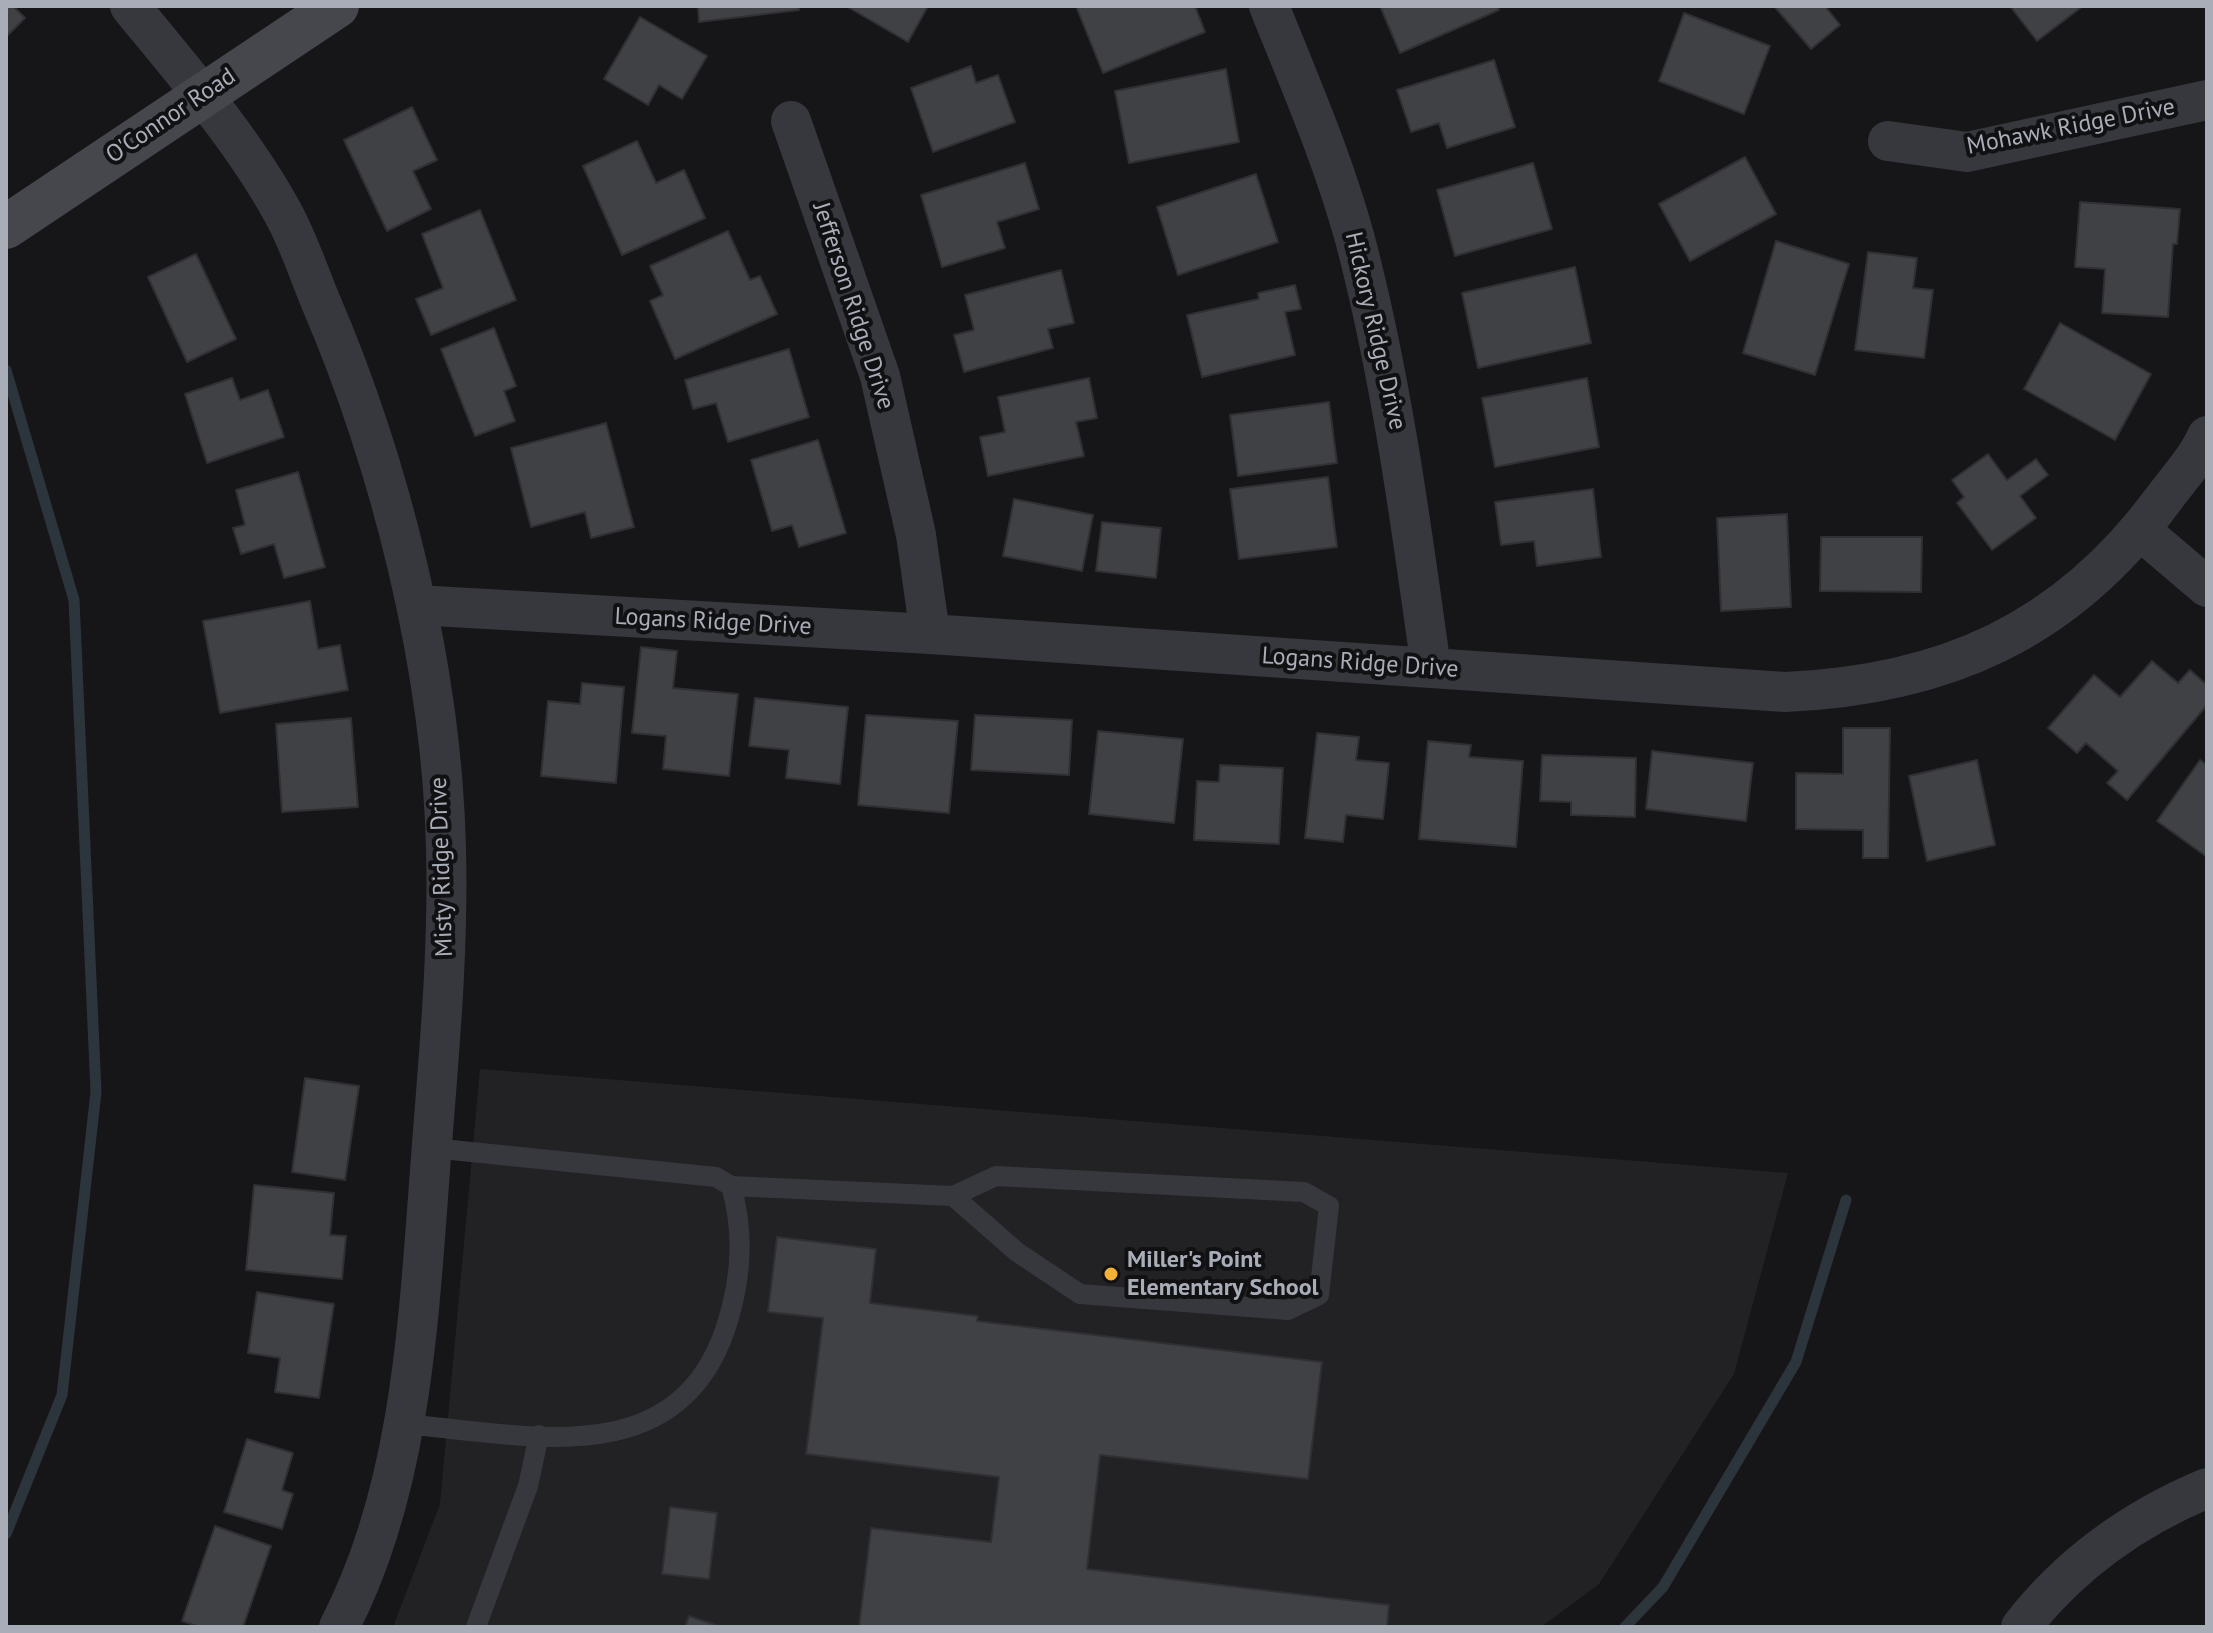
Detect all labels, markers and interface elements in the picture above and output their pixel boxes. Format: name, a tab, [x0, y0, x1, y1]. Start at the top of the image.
street label: O'Connor Road	[101, 62, 241, 170]
street label: Mohawk Ridge Drive	[1965, 93, 2177, 161]
street label: Jefferson Ridge Drive	[806, 199, 900, 413]
street label: Hickory Ridge Drive	[1338, 229, 1412, 433]
street label: Logans Ridge Drive	[614, 602, 812, 642]
street label: Logans Ridge Drive	[1261, 642, 1459, 684]
street label: Misty Ridge Drive	[424, 776, 460, 958]
place label: Miller's Point Elementary School	[1127, 1246, 1319, 1302]
marker: Miller's Point Elementary School	[1102, 1265, 1120, 1283]

